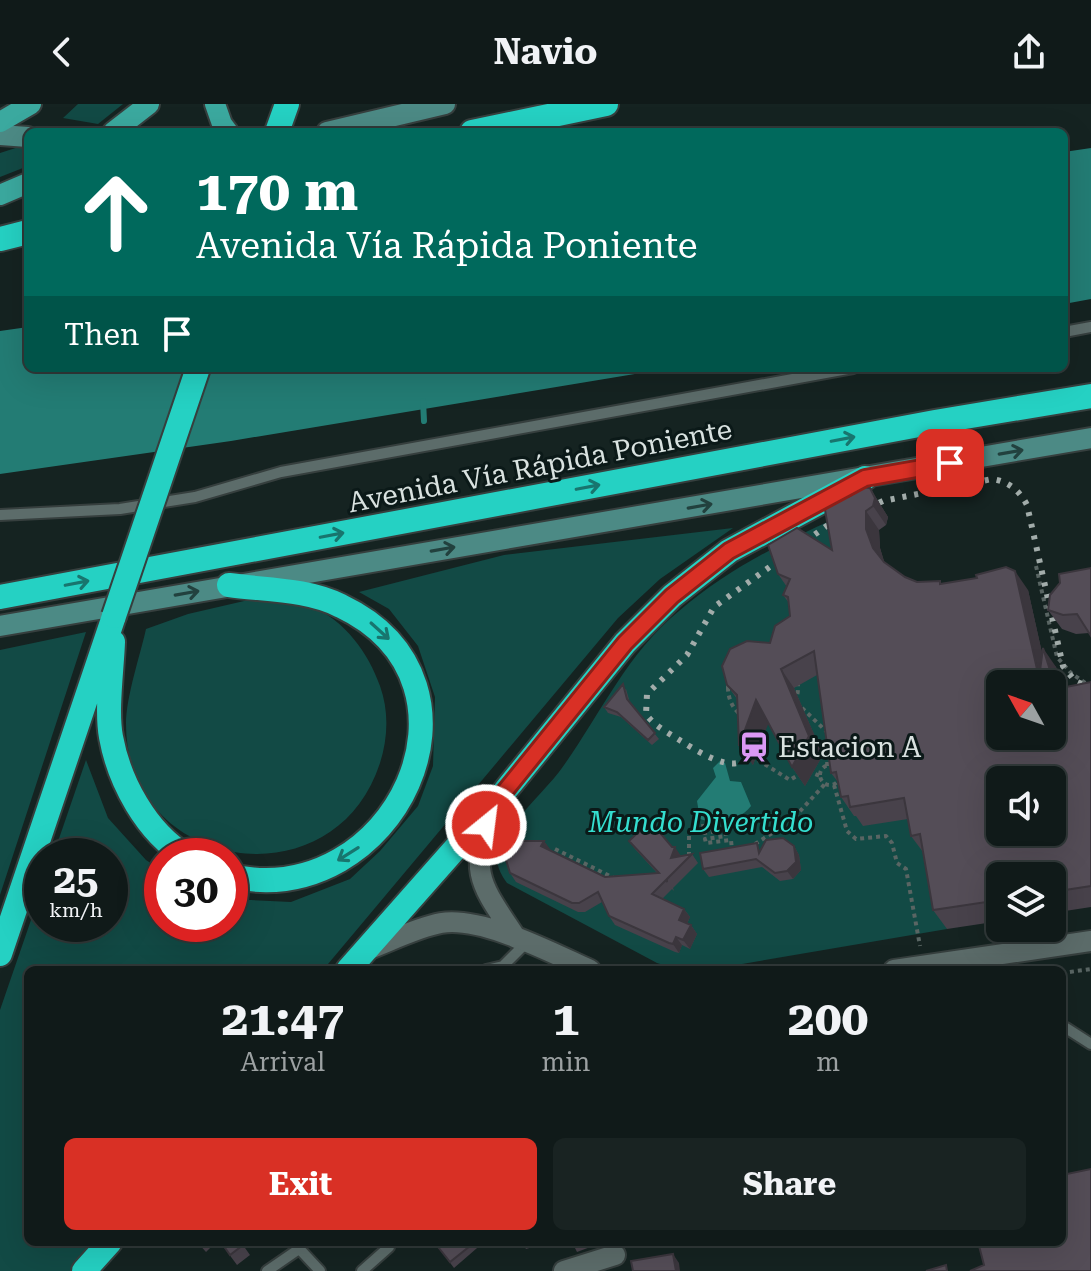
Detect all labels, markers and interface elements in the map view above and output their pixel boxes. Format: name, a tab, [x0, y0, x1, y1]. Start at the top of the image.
icon: back	[40, 30, 84, 74]
icon: share	[1007, 30, 1051, 74]
text: Navio	[493, 31, 598, 73]
text: 170 m	[196, 158, 358, 224]
icon: ahead	[64, 160, 168, 264]
text: Avenida Vía Rápida Poniente	[196, 225, 698, 267]
icon: arrive	[155, 312, 199, 356]
text: Then	[64, 317, 139, 352]
street label: Avenida Vía Rápida Poniente	[345, 413, 735, 519]
pin	[916, 429, 984, 497]
one-way arrow	[830, 431, 856, 446]
icon: arrive	[928, 441, 972, 485]
one-way arrow	[998, 444, 1023, 459]
one-way arrow	[575, 479, 600, 494]
one-way arrow	[687, 498, 712, 513]
one-way arrow	[319, 527, 345, 542]
one-way arrow	[430, 541, 456, 556]
one-way arrow	[63, 574, 89, 589]
one-way arrow	[174, 584, 199, 599]
one-way arrow	[370, 622, 390, 641]
north arrow	[986, 670, 1066, 750]
map controls	[986, 670, 1066, 942]
station icon: Estacion A	[737, 730, 771, 764]
place label: Estacion A	[778, 731, 922, 764]
button: sound	[986, 766, 1066, 846]
position arrow	[444, 783, 528, 867]
park label: Mundo Divertido	[588, 806, 813, 839]
speed limit sign: 30	[144, 838, 248, 942]
one-way arrow	[338, 845, 360, 862]
text: 25	[54, 856, 98, 903]
button: layers	[986, 862, 1066, 942]
text: km/h	[49, 898, 103, 922]
text: 21:47	[222, 991, 344, 1047]
text: 1	[552, 991, 579, 1047]
text: 200	[788, 991, 868, 1047]
text: Arrival	[241, 1047, 325, 1077]
text: min	[542, 1047, 590, 1077]
text: m	[816, 1047, 840, 1077]
button: Exit	[64, 1138, 537, 1230]
button: Share	[553, 1138, 1026, 1230]

